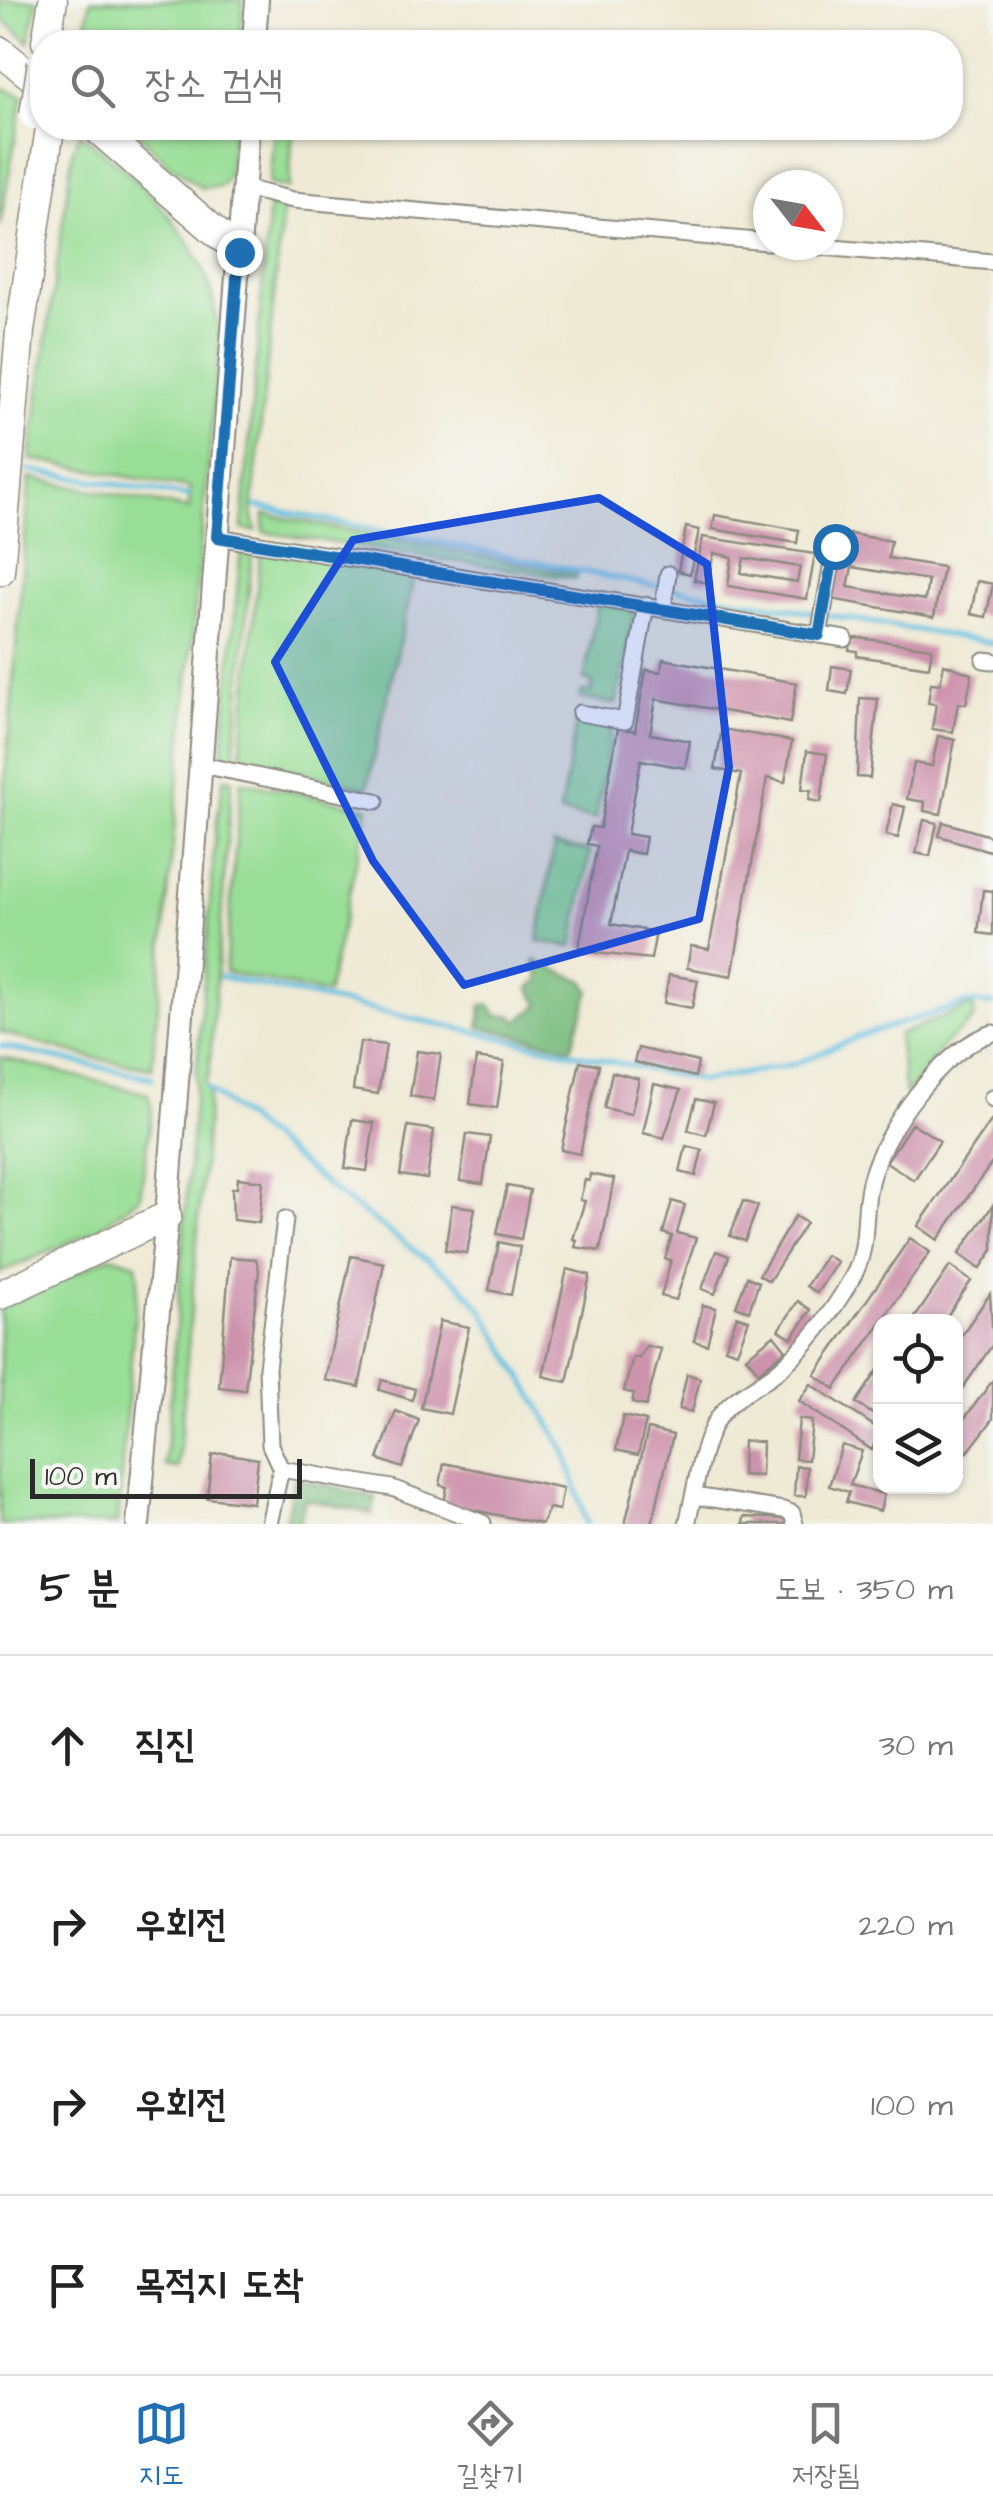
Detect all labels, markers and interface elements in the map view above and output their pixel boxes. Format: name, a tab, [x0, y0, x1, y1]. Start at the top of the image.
search box	[30, 30, 963, 140]
icon: search	[65, 58, 120, 113]
text: 장소 검색	[145, 59, 283, 111]
north arrow	[753, 170, 843, 260]
route end	[217, 230, 263, 276]
route start	[813, 524, 859, 570]
map controls	[873, 1314, 963, 1494]
button: locate	[873, 1314, 963, 1404]
button: layers	[873, 1404, 963, 1494]
scale bar	[30, 1454, 302, 1498]
text: 100 m	[45, 1457, 117, 1496]
text: 5 분	[40, 1560, 120, 1618]
text: 도보 · 350 m	[775, 1567, 953, 1612]
icon: ahead	[40, 1718, 95, 1773]
text: 직진	[135, 1719, 196, 1771]
text: 30 m	[879, 1723, 953, 1768]
icon: right	[40, 1898, 95, 1953]
text: 우회전	[135, 1899, 227, 1951]
text: 220 m	[858, 1903, 953, 1948]
icon: right	[40, 2078, 95, 2133]
text: 우회전	[135, 2079, 227, 2131]
text: 100 m	[871, 2083, 953, 2128]
icon: arrive	[40, 2258, 95, 2313]
text: 목적지 도착	[135, 2259, 303, 2311]
tab: 지도	[134, 2396, 189, 2495]
tab: 길찾기	[456, 2396, 524, 2495]
tab: 저장됨	[792, 2396, 859, 2495]

